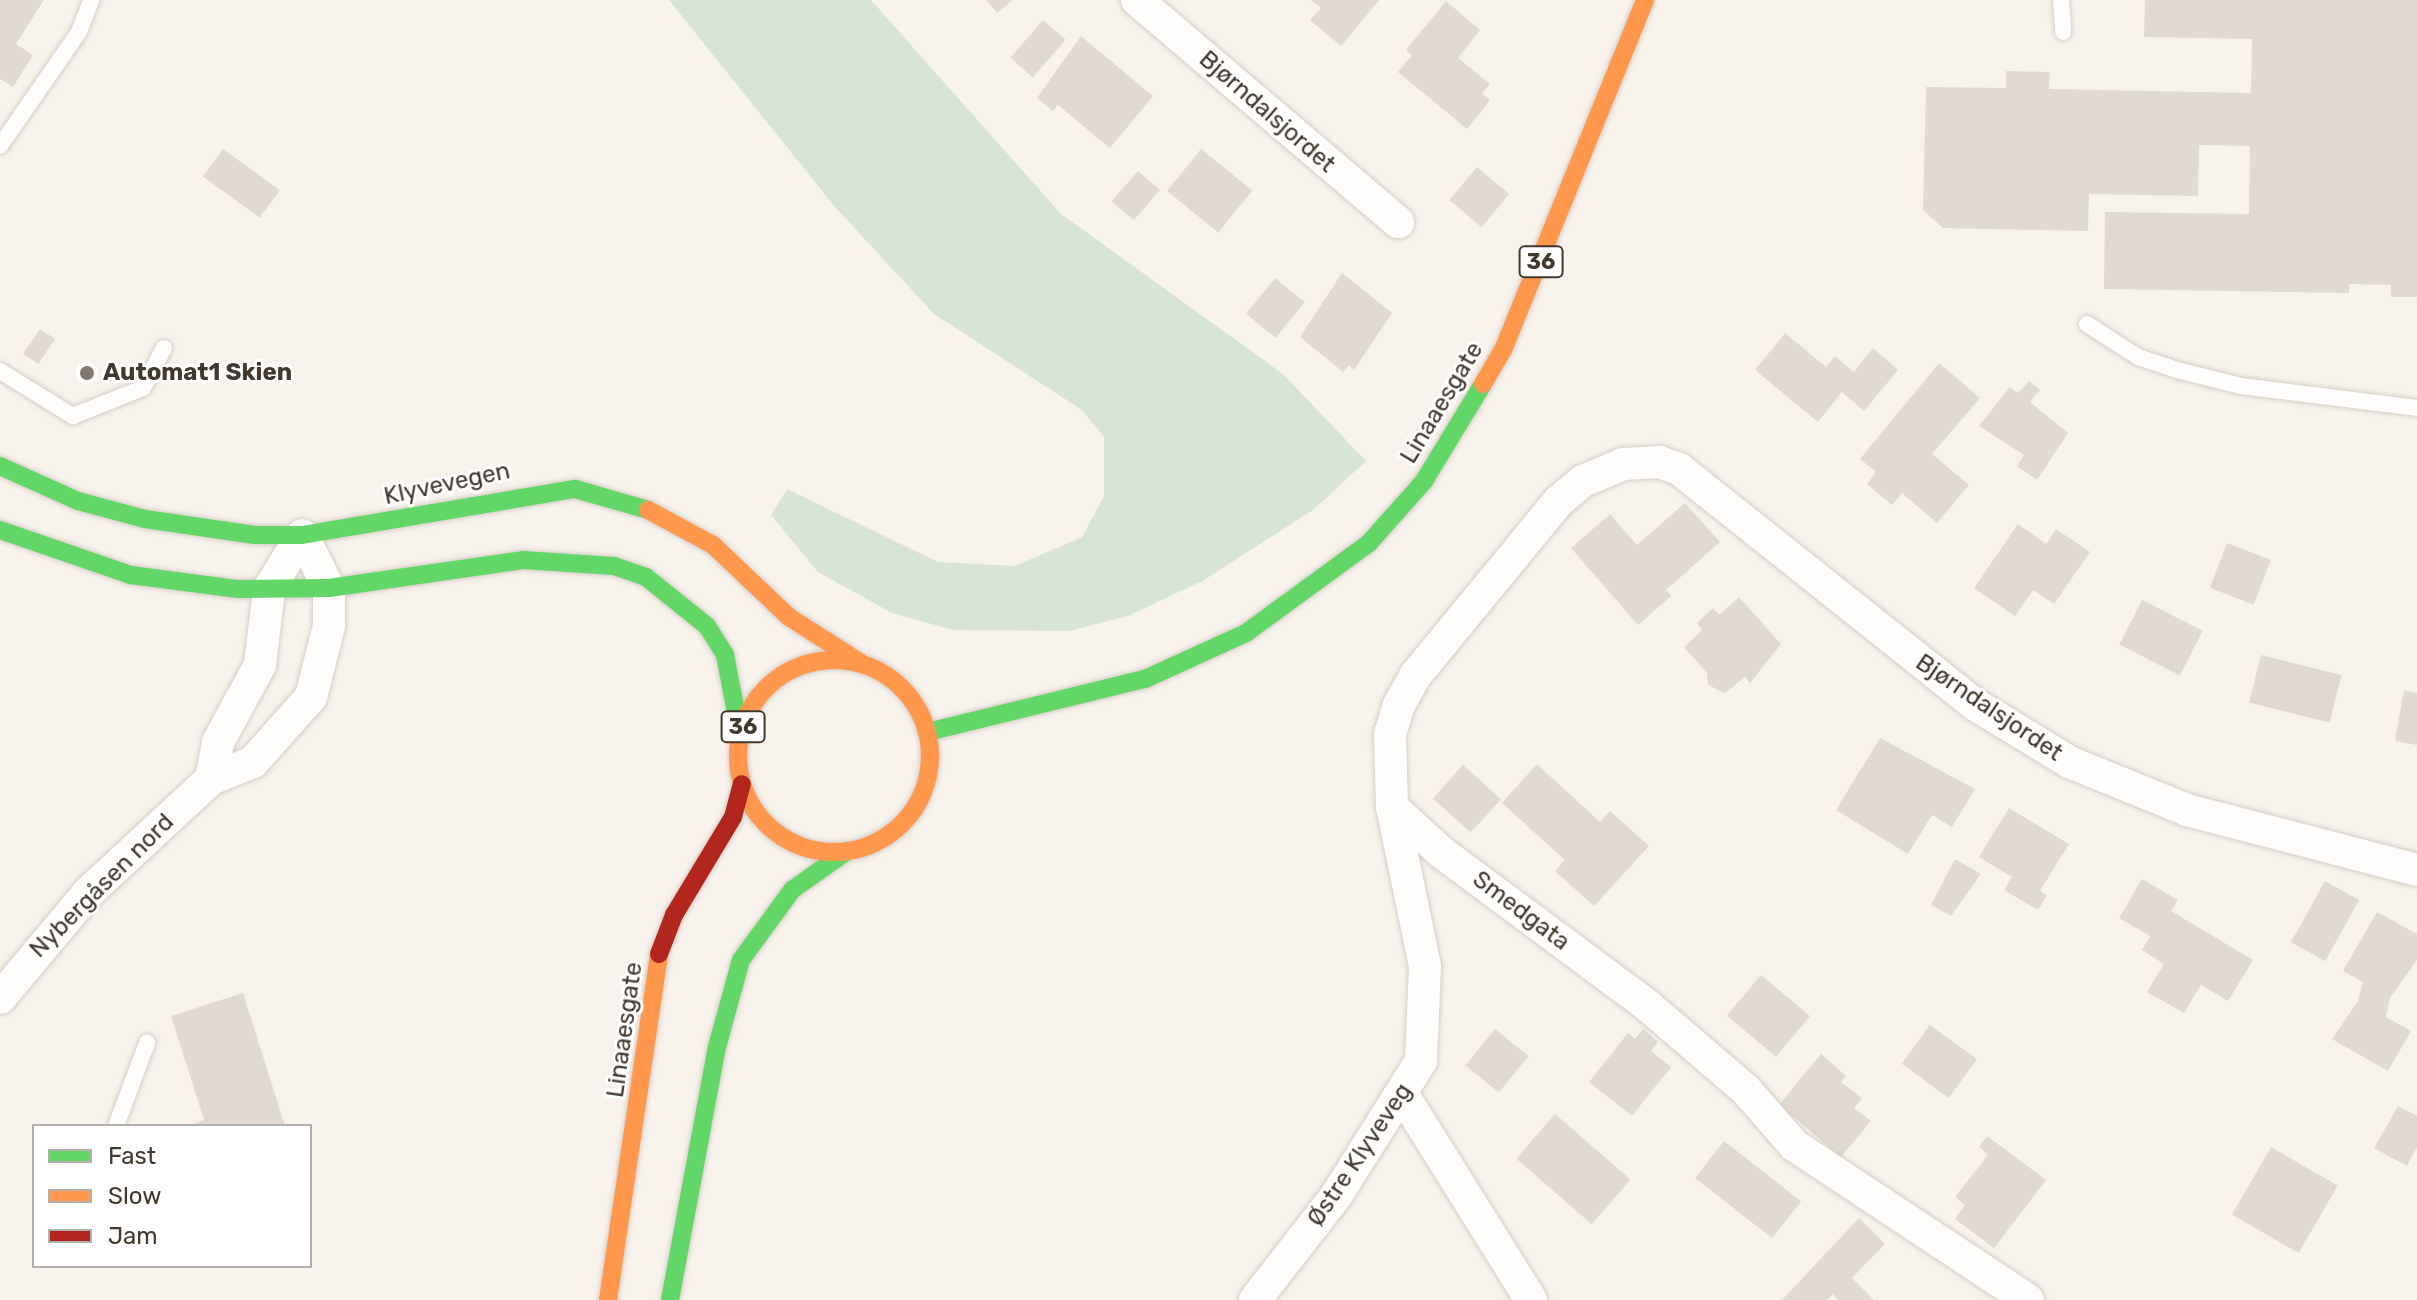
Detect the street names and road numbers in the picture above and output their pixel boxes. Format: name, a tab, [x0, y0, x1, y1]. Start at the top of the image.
street label: Bjørndalsjordet	[1193, 45, 1341, 179]
road number: 36	[1517, 244, 1565, 280]
street label: Linaaesgate	[1395, 337, 1489, 469]
street label: Klyvevegen	[381, 457, 513, 511]
street label: Bjørndalsjordet	[1910, 648, 2068, 768]
road number: 36	[719, 709, 767, 745]
street label: Nybergåsen nord	[24, 808, 180, 964]
street label: Smedgata	[1467, 865, 1575, 957]
street label: Linaaesgate	[601, 960, 649, 1100]
street label: Østre Klyveveg	[1302, 1078, 1418, 1232]

